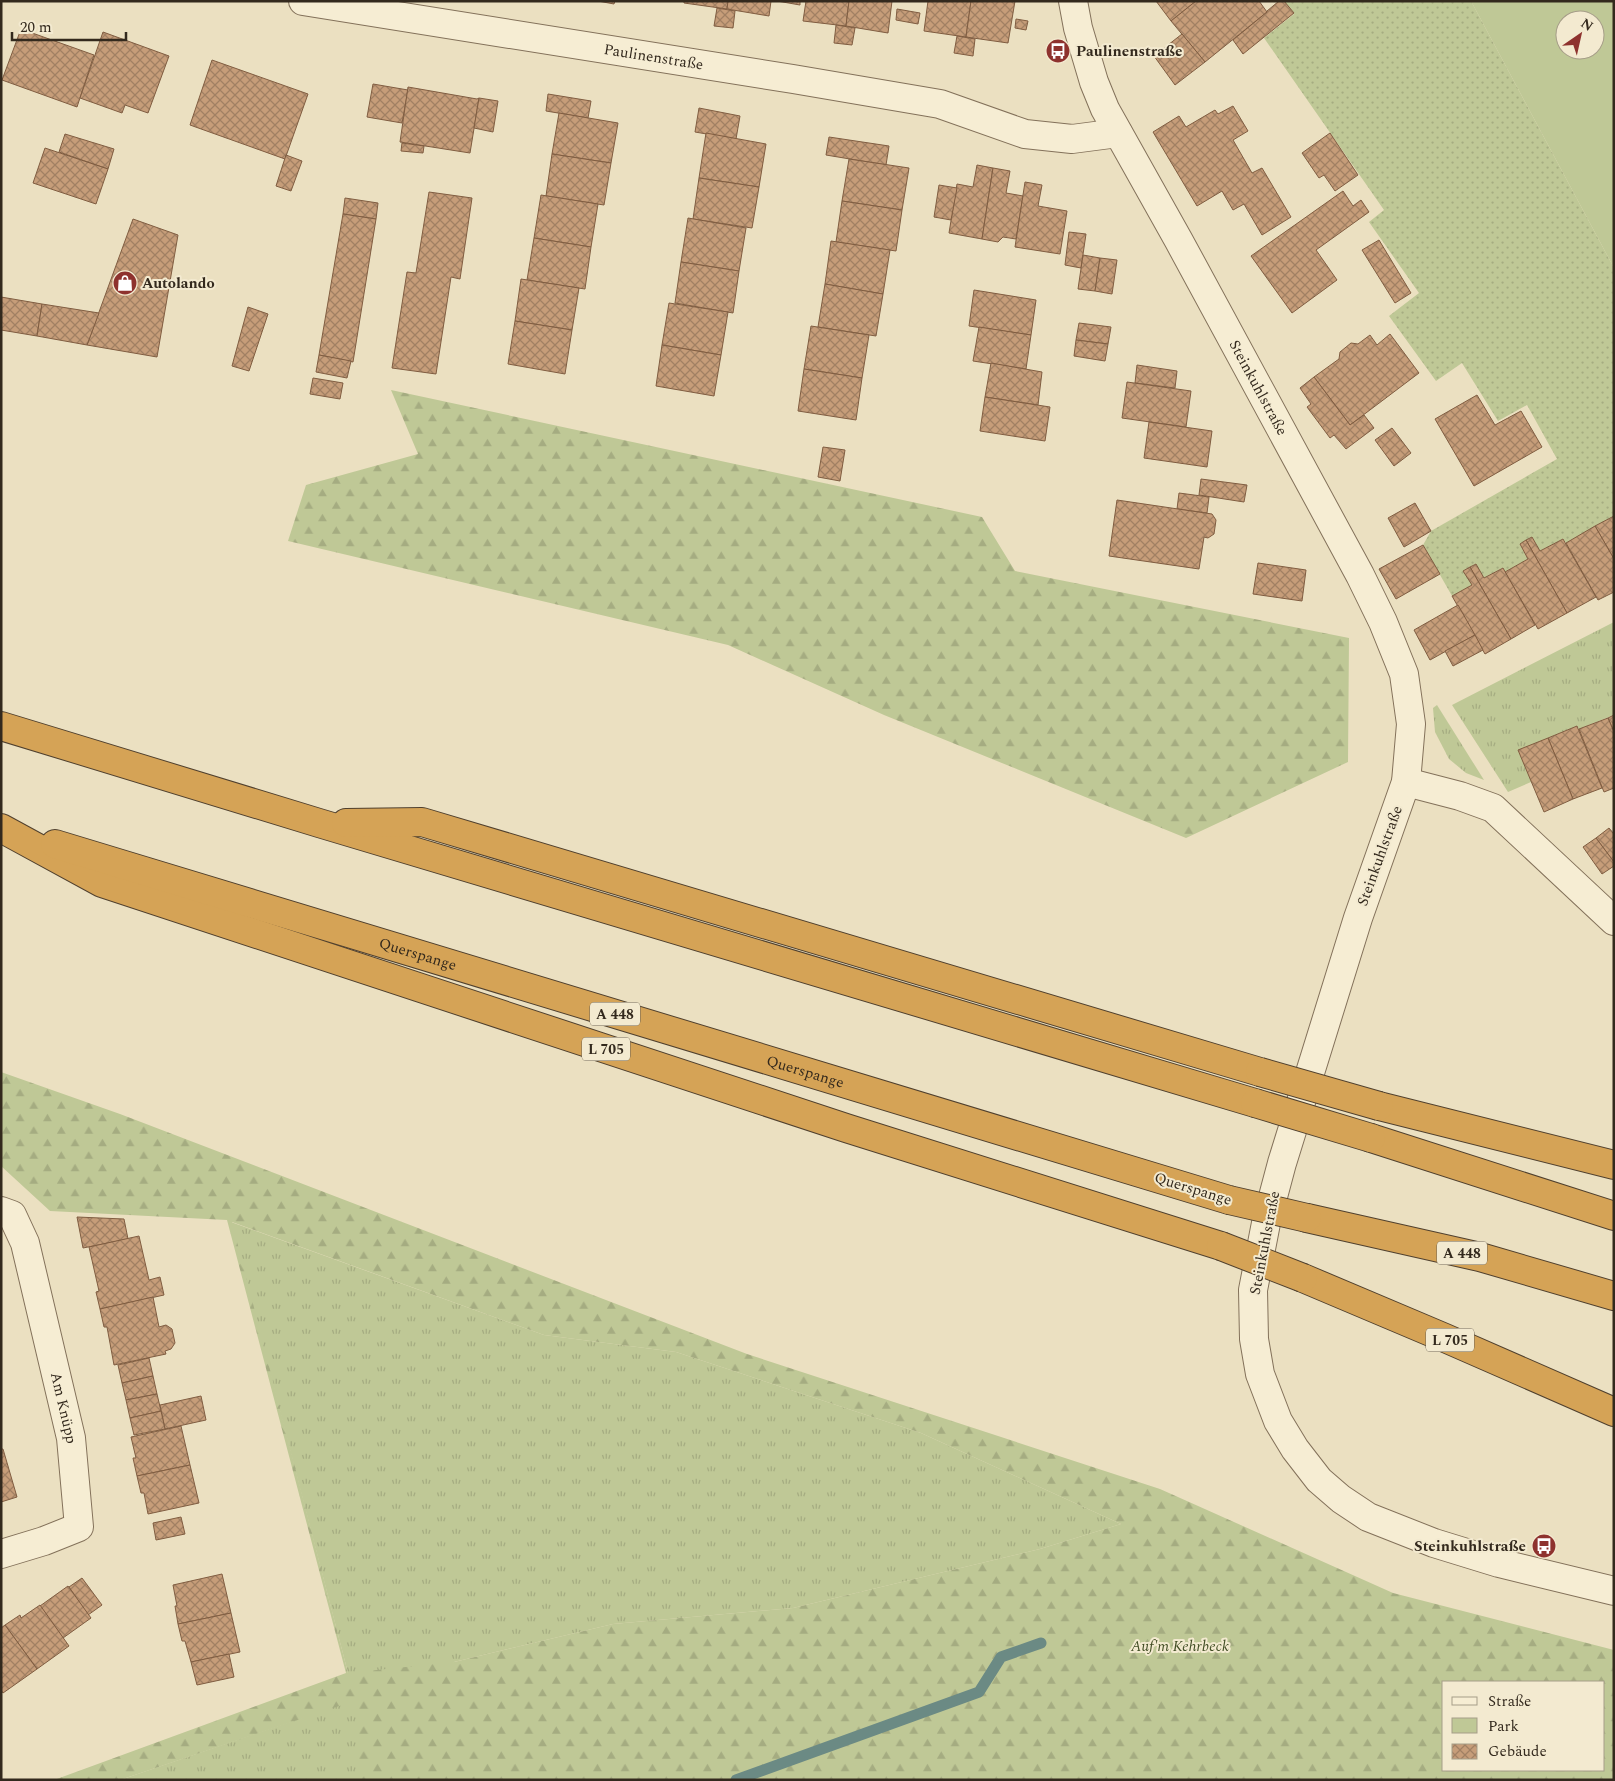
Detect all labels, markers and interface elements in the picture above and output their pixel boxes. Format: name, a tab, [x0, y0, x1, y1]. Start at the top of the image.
scale bar	[12, 10, 126, 42]
north arrow	[1555, 10, 1605, 60]
text: N	[1576, 13, 1598, 37]
text: 20 m	[20, 16, 52, 39]
street label: Paulinenstraße	[602, 38, 705, 76]
bus stop icon: Paulinenstraße	[1045, 38, 1071, 64]
place label: Paulinenstraße	[1076, 40, 1182, 63]
shop icon: Autolando	[112, 270, 138, 296]
place label: Autolando	[142, 272, 215, 295]
street label: Steinkuhlstraße	[1223, 336, 1294, 439]
street label: Steinkuhlstraße	[1351, 803, 1409, 909]
street label: Querspange	[376, 931, 459, 977]
road number: A 448	[590, 1002, 640, 1026]
road number: L 705	[582, 1038, 630, 1060]
street label: Querspange	[764, 1049, 847, 1094]
street label: Querspange	[1151, 1166, 1235, 1212]
street label: Steinkuhlstraße	[1244, 1189, 1286, 1297]
road number: A 448	[1437, 1242, 1487, 1264]
road number: L 705	[1426, 1328, 1474, 1352]
street label: Am Knüpp	[44, 1370, 83, 1445]
bus stop icon: Steinkuhlstraße	[1531, 1533, 1557, 1559]
place label: Steinkuhlstraße	[1414, 1535, 1526, 1558]
park label: Auf'm Kehrbeck	[1130, 1635, 1229, 1658]
legend	[1442, 1681, 1605, 1771]
text: Straße	[1488, 1690, 1531, 1713]
text: Park	[1488, 1715, 1519, 1738]
text: Gebäude	[1488, 1740, 1547, 1763]

